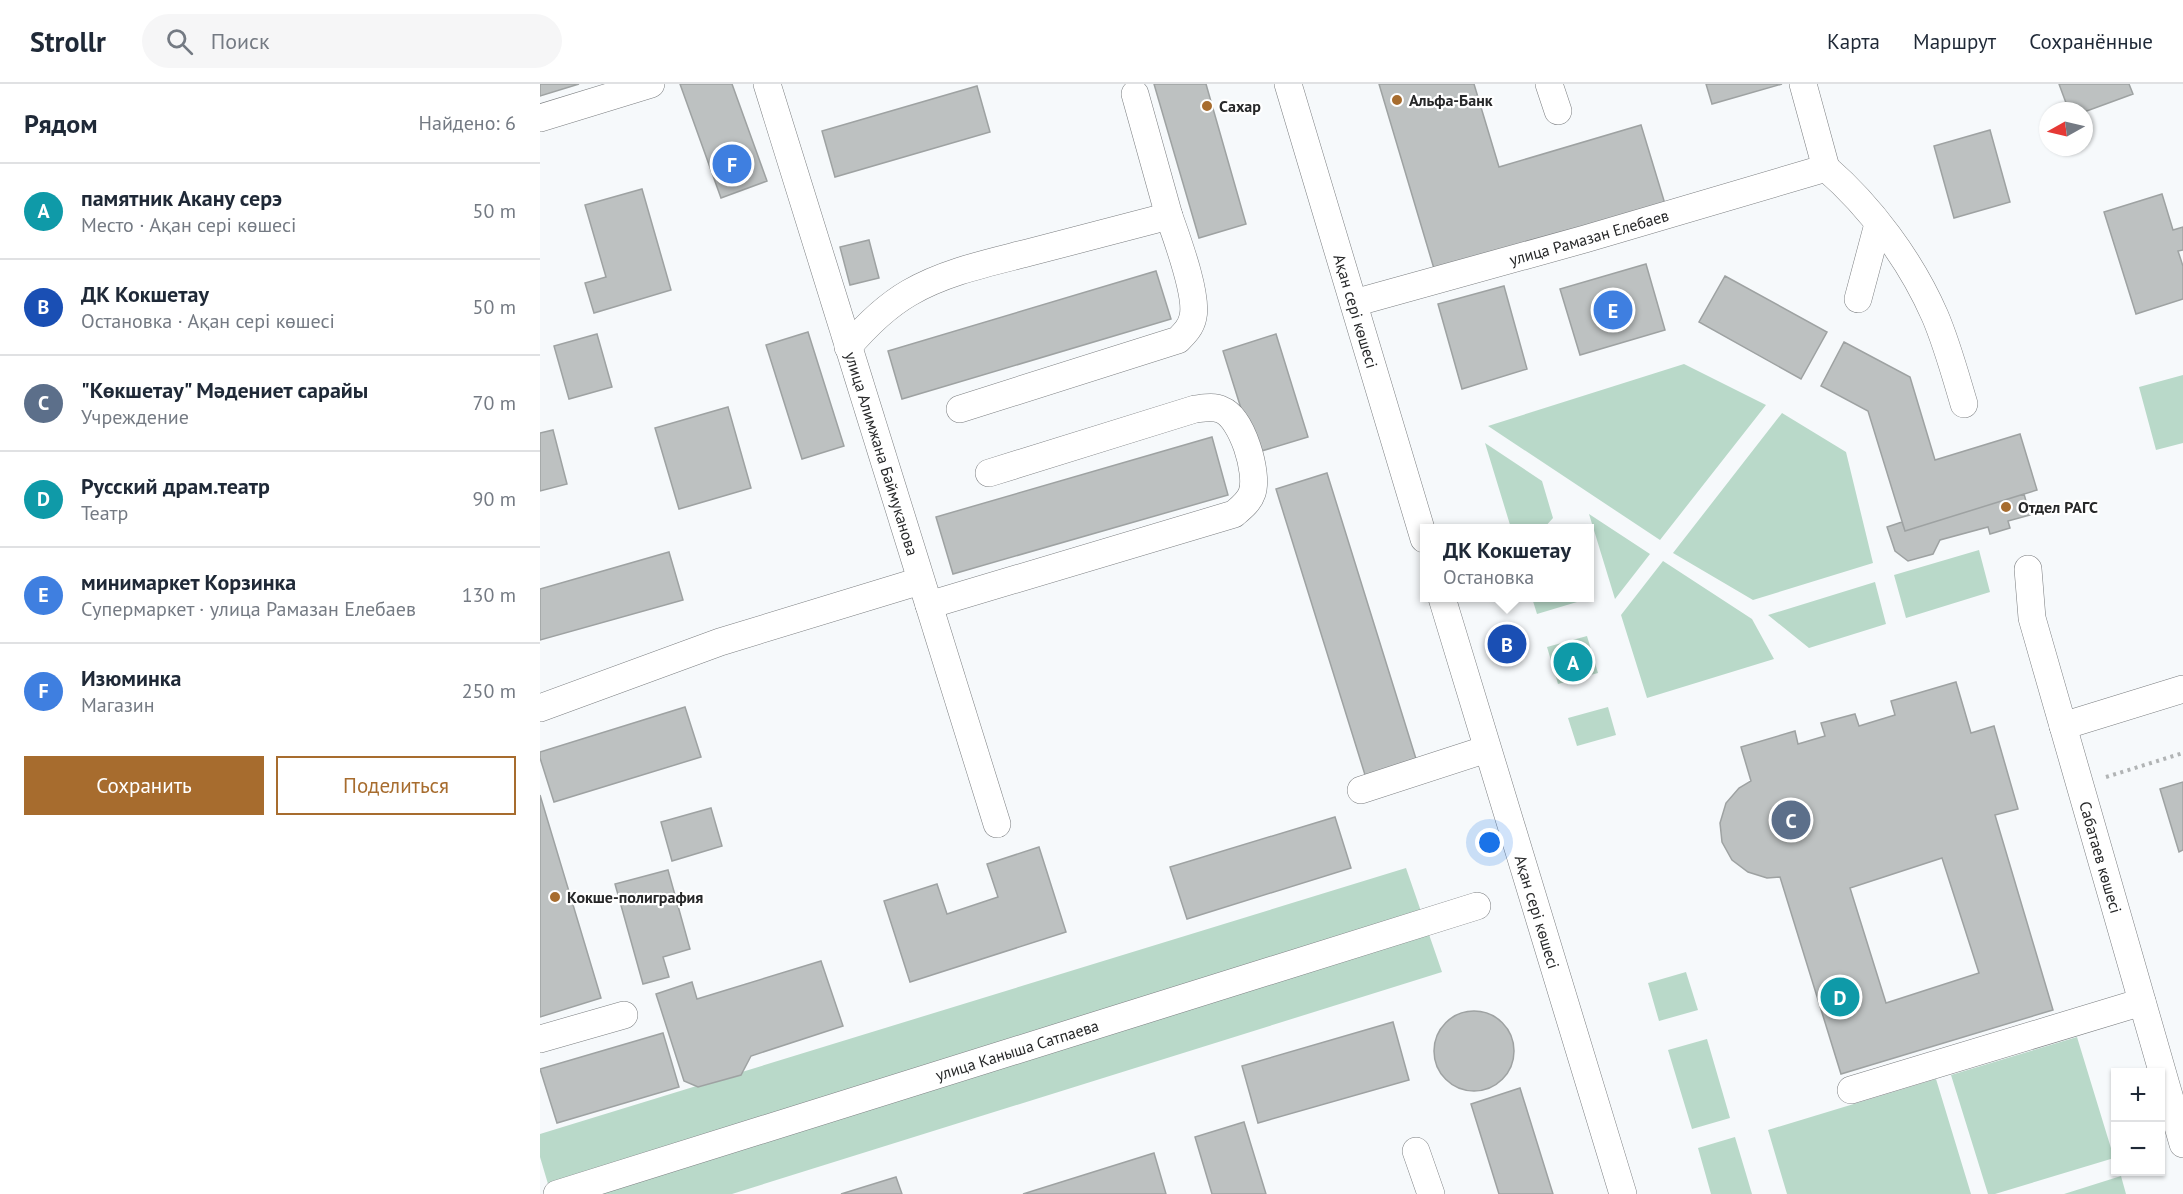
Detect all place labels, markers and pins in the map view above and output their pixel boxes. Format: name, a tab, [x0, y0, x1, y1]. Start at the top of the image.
place label: Альфа-Банк	[1409, 90, 1493, 110]
marker: Альфа-Банк	[1390, 93, 1404, 107]
place label: Сахар	[1219, 96, 1261, 116]
marker: Сахар	[1200, 99, 1214, 113]
pin: F	[712, 142, 752, 187]
pin: E	[1594, 288, 1632, 332]
place label: Отдел РАГС	[2018, 497, 2098, 517]
marker: Отдел РАГС	[1999, 500, 2013, 514]
pin: B	[1488, 622, 1526, 666]
pin: A	[1554, 640, 1592, 684]
pin: C	[1772, 798, 1810, 842]
place label: Кокше-полиграфия	[567, 887, 703, 907]
marker: Кокше-полиграфия	[548, 890, 562, 904]
pin: D	[1820, 974, 1860, 1020]

